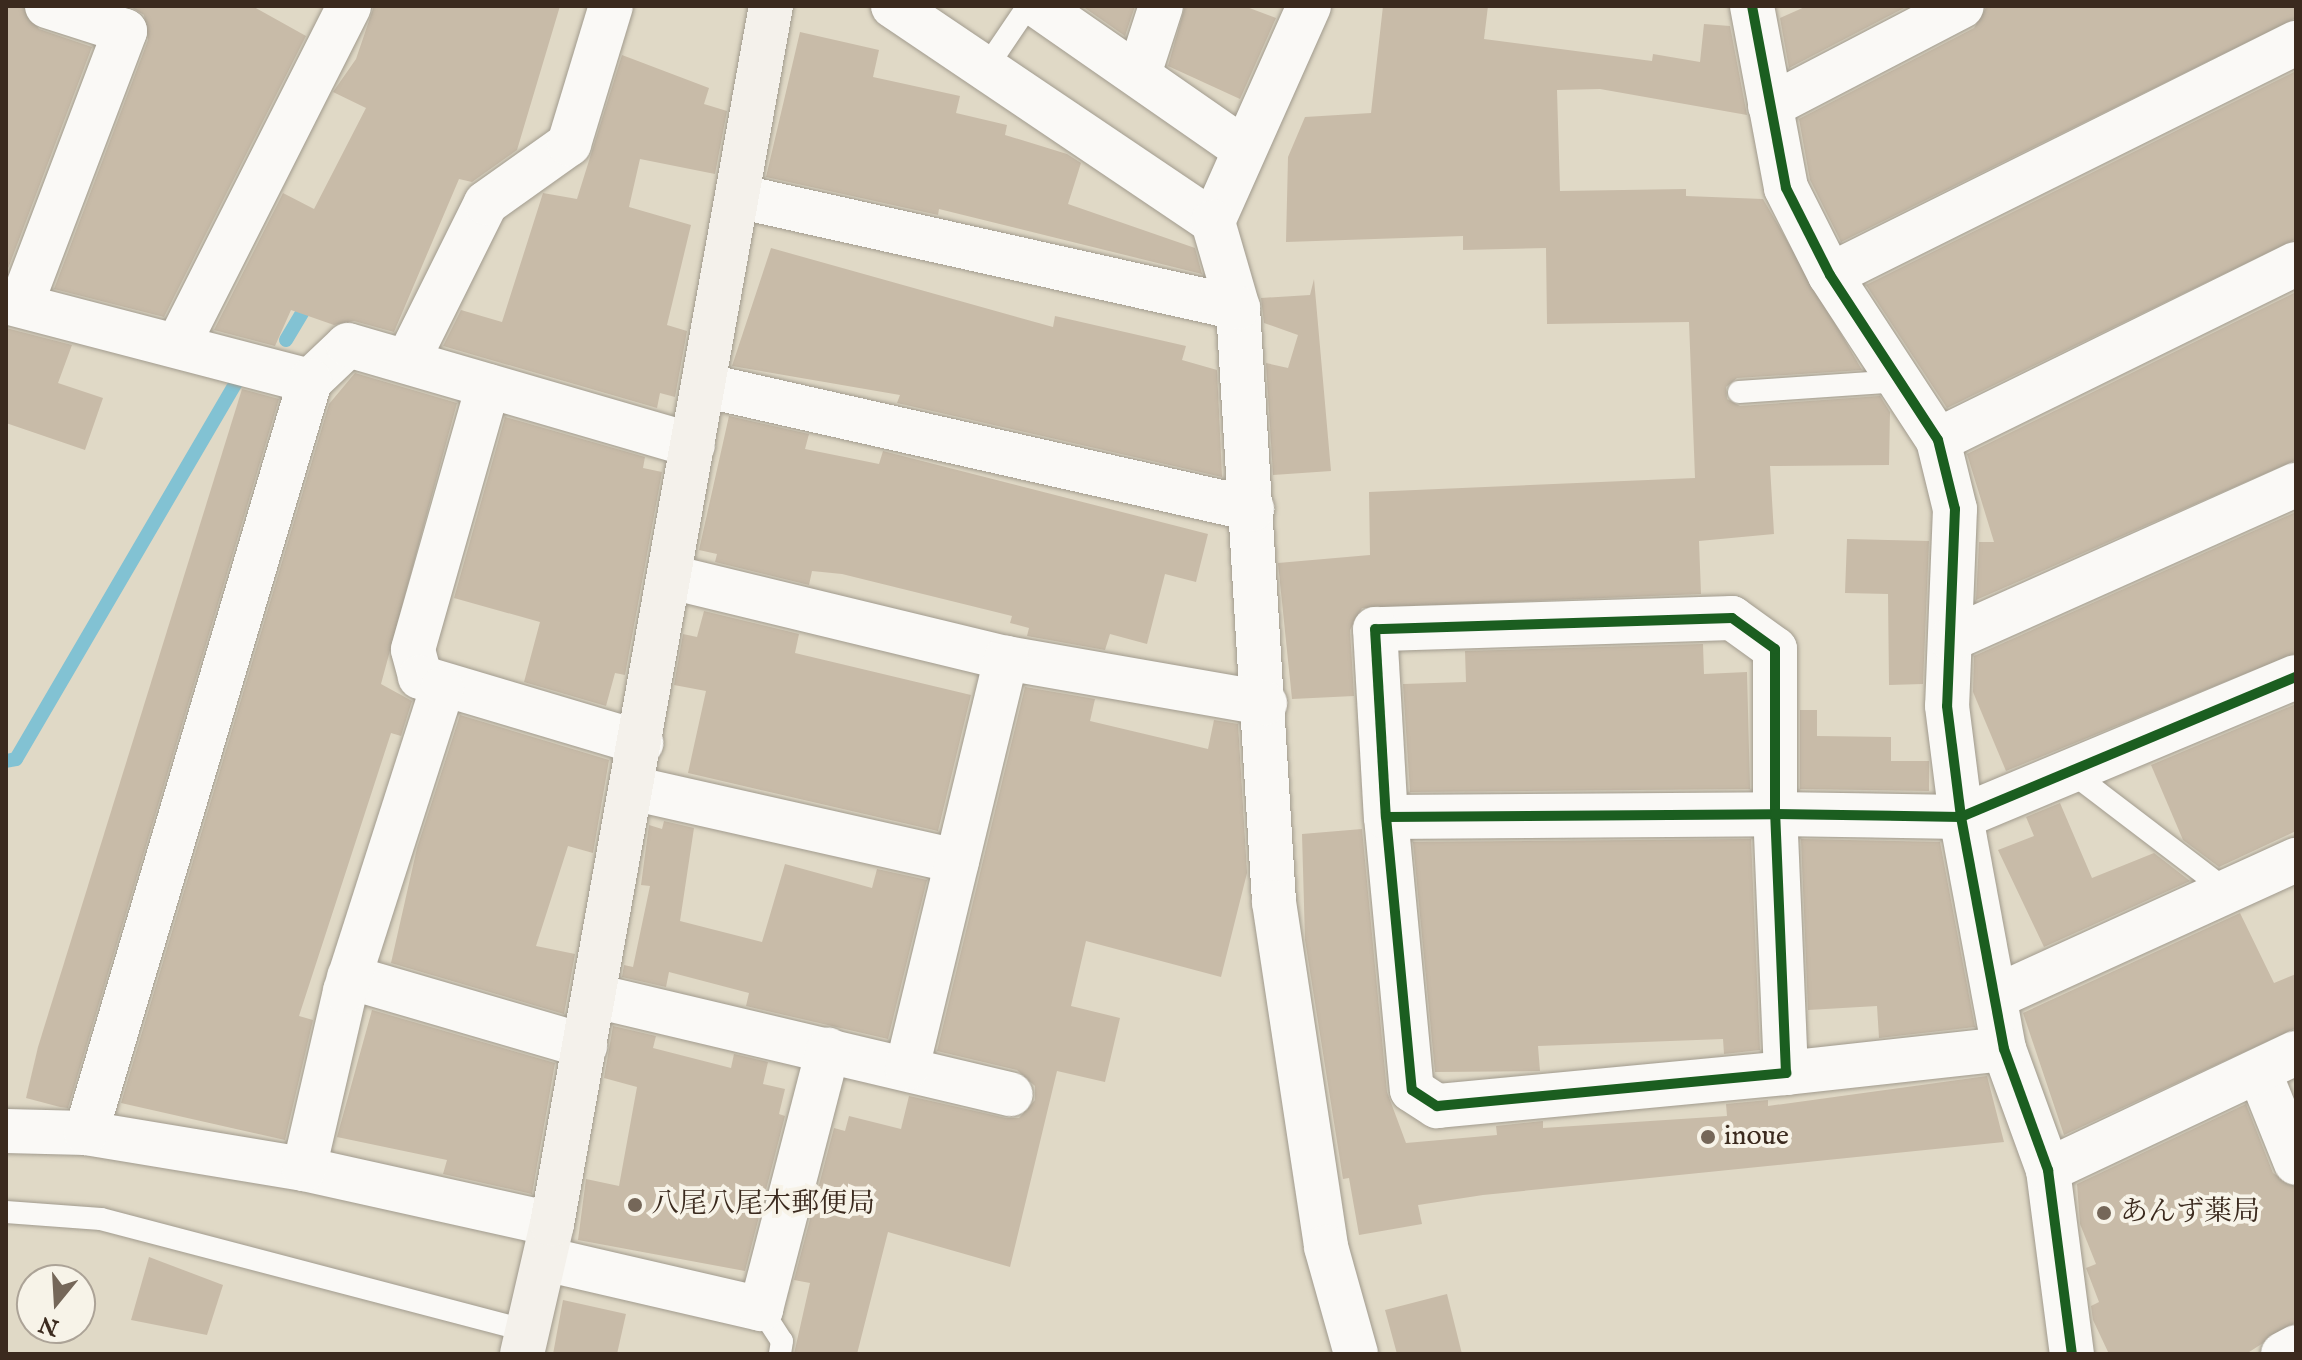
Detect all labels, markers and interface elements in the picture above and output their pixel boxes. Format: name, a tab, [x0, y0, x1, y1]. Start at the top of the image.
place label: inoue	[1724, 1120, 1789, 1154]
marker: inoue	[1699, 1128, 1717, 1146]
place label: 八尾八尾木郵便局	[651, 1188, 875, 1222]
marker: 八尾八尾木郵便局	[626, 1196, 644, 1214]
place label: あんず薬局	[2120, 1196, 2260, 1230]
marker: あんず薬局	[2095, 1204, 2113, 1222]
north arrow	[16, 1264, 96, 1344]
text: N	[36, 1309, 63, 1341]

